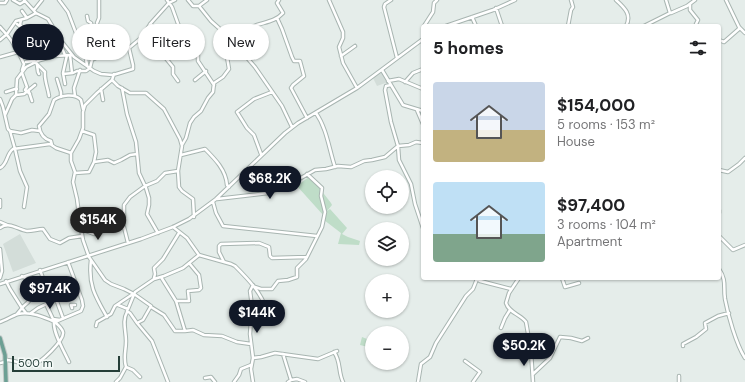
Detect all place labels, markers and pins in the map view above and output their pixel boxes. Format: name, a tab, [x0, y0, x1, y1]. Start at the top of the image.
pin: $68.2K	[237, 166, 303, 200]
pin: $154K	[70, 207, 126, 241]
pin: $97.4K	[17, 276, 83, 310]
pin: $144K	[229, 300, 285, 334]
pin: $50.2K	[491, 333, 557, 367]

